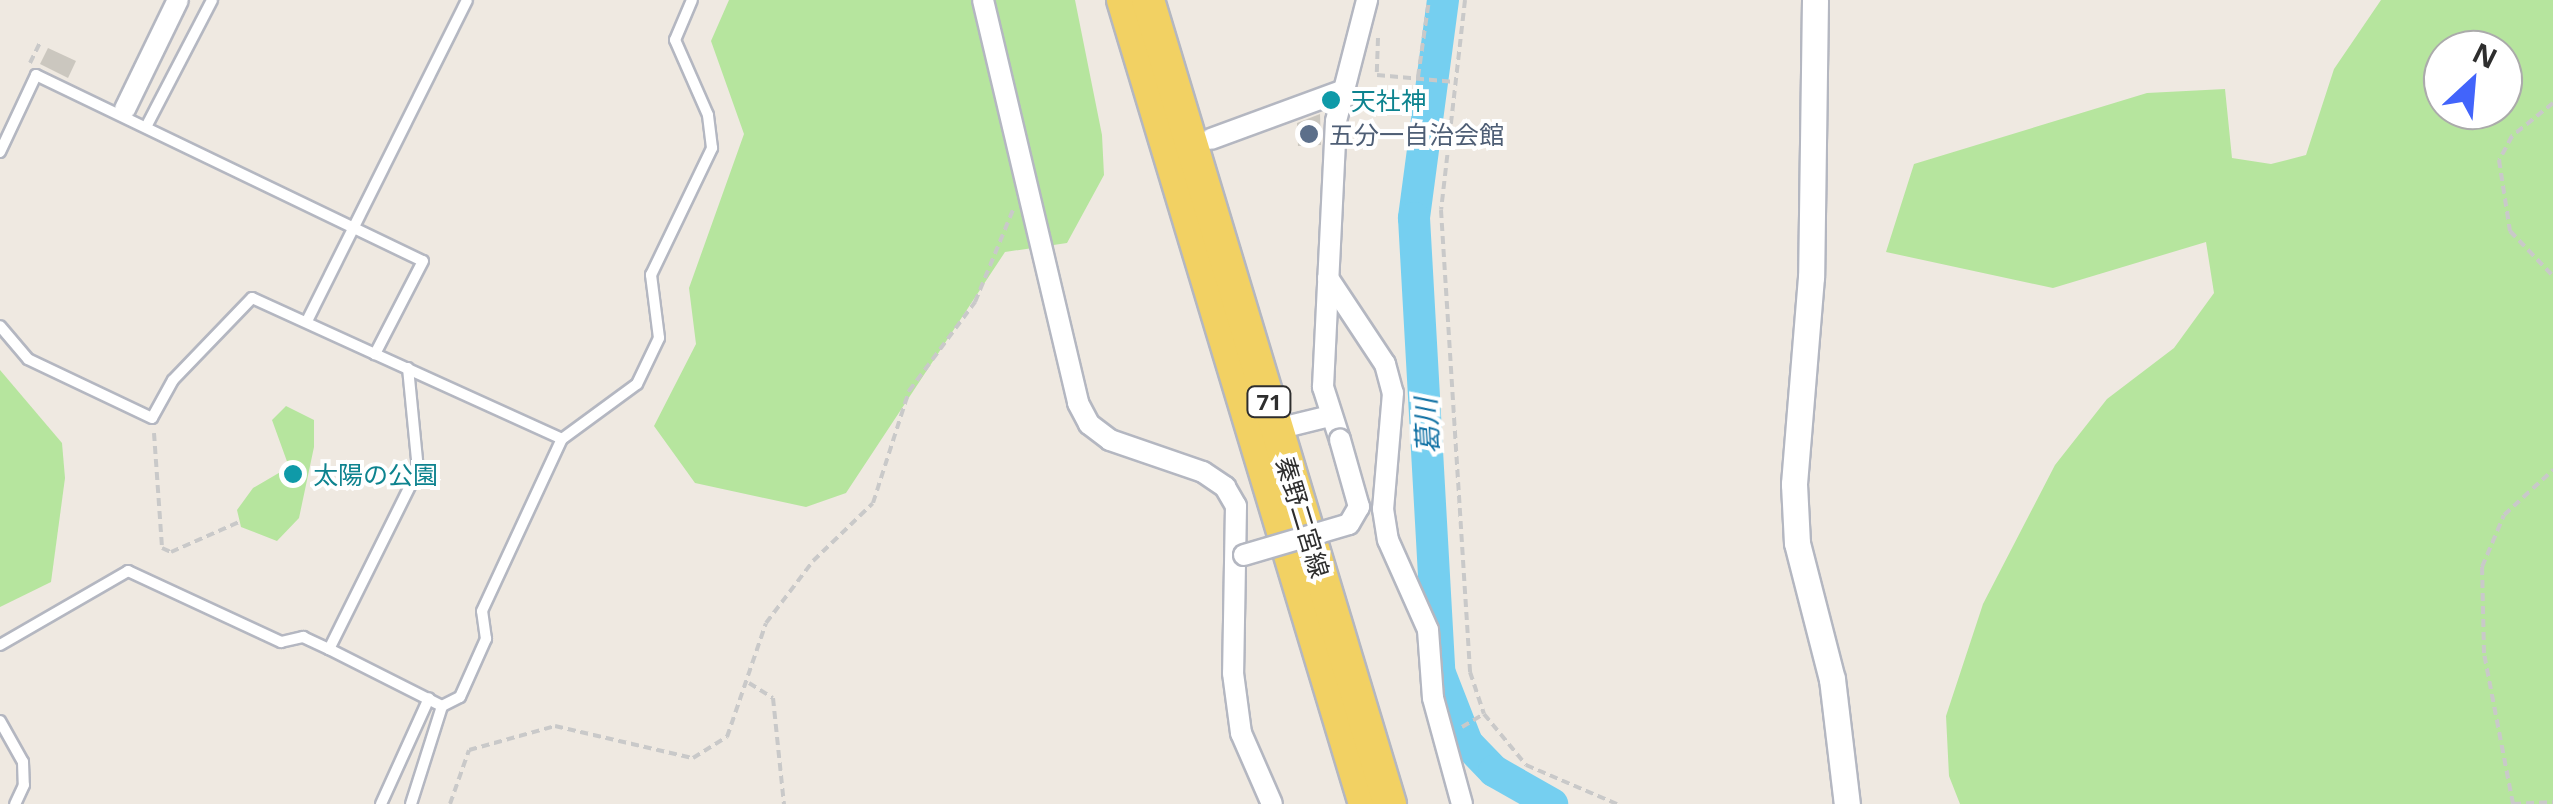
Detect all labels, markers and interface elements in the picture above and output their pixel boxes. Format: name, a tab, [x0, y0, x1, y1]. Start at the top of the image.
north arrow	[2423, 30, 2523, 130]
text: N	[2467, 33, 2504, 77]
place label: 天社神	[1351, 85, 1426, 115]
marker: 天社神	[1320, 89, 1342, 111]
place label: 五分一自治会館	[1329, 119, 1504, 149]
marker: 五分一自治会館	[1298, 123, 1320, 145]
road number: 71	[1244, 385, 1294, 419]
water label: 葛川	[1408, 397, 1444, 455]
street label: 秦野二宮線	[1270, 453, 1336, 581]
place label: 太陽の公園	[313, 459, 438, 489]
marker: 太陽の公園	[282, 463, 304, 485]

